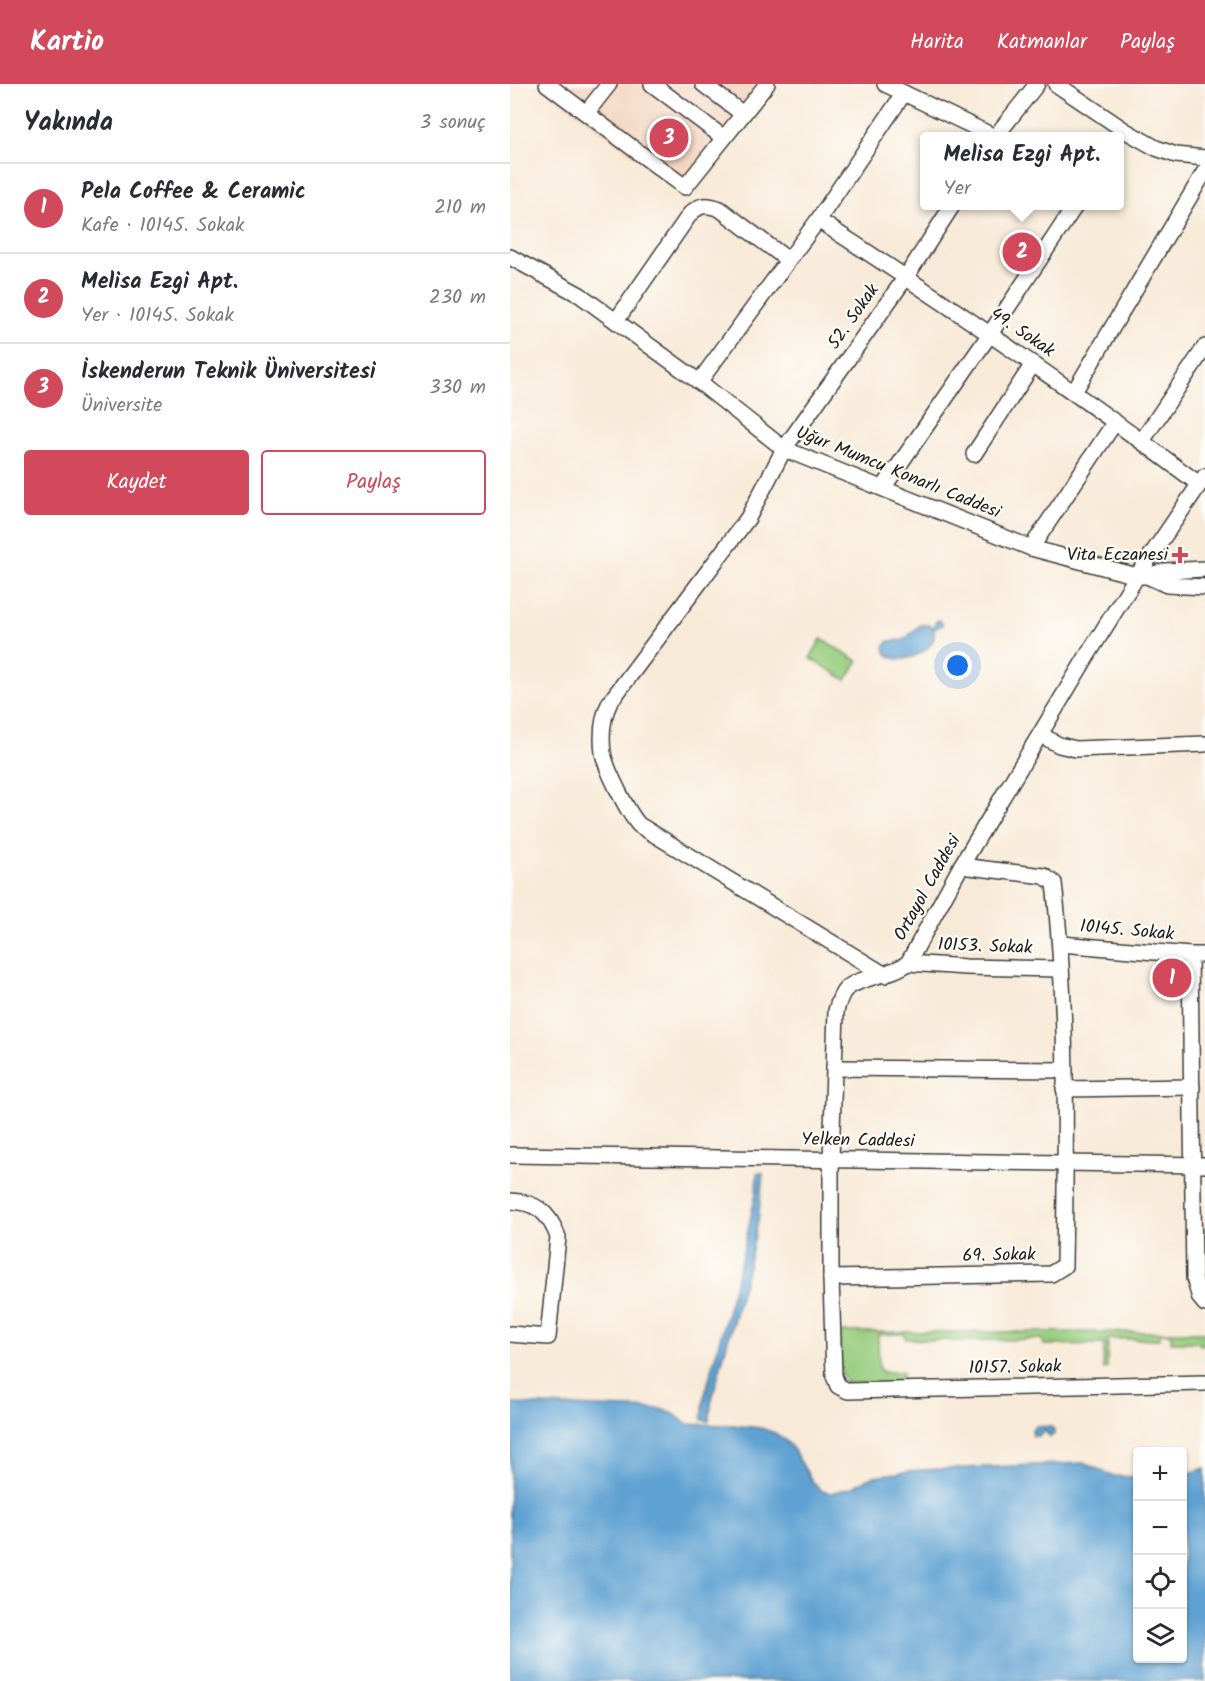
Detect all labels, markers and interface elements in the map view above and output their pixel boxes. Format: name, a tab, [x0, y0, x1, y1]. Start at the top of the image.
text: Kartio	[30, 20, 104, 65]
text: Harita	[910, 26, 964, 59]
text: Katmanlar	[997, 26, 1087, 59]
text: Paylaş	[1120, 26, 1175, 59]
text: Yakında	[24, 102, 113, 144]
text: 3 sonuç	[420, 107, 486, 139]
pin: 3	[650, 116, 688, 160]
popup	[920, 132, 1124, 210]
text: Melisa Ezgi Apt.	[943, 138, 1101, 173]
text: Yer	[943, 173, 971, 205]
text: Pela Coffee & Ceramic	[81, 175, 306, 210]
text: 1	[40, 192, 47, 224]
text: 210 m	[434, 192, 486, 224]
text: Kafe · 10145. Sokak	[81, 210, 244, 242]
pin: 2	[1002, 230, 1042, 274]
text: Melisa Ezgi Apt.	[81, 265, 238, 300]
street label: 52. Sokak	[821, 278, 888, 356]
text: 2	[38, 282, 49, 314]
text: 230 m	[429, 282, 486, 314]
text: Yer · 10145. Sokak	[81, 300, 234, 332]
street label: 49. Sokak	[984, 301, 1061, 366]
text: İskenderun Teknik Üniversitesi	[81, 355, 376, 390]
text: 3	[38, 372, 49, 404]
text: 330 m	[429, 372, 486, 404]
text: Üniversite	[81, 390, 162, 422]
street label: Uğur Mumcu Konarlı Caddesi	[791, 419, 1005, 528]
button: Kaydet	[24, 450, 249, 515]
button: Paylaş	[261, 450, 486, 515]
place label: Vita Eczanesi	[1067, 541, 1169, 570]
marker: Vita Eczanesi	[1173, 548, 1187, 562]
your location	[943, 651, 972, 680]
street label: Ortayol Caddesi	[887, 829, 970, 947]
street label: 10145. Sokak	[1079, 912, 1176, 950]
street label: 10153. Sokak	[937, 931, 1033, 963]
pin: 1	[1152, 956, 1192, 1000]
street label: Yelken Caddesi	[801, 1126, 916, 1157]
street label: 69. Sokak	[962, 1241, 1036, 1271]
street label: 10157. Sokak	[968, 1353, 1062, 1383]
map controls	[1133, 1447, 1187, 1663]
button: +	[1133, 1447, 1187, 1501]
button: −	[1133, 1501, 1187, 1555]
button: locate	[1133, 1555, 1187, 1609]
button: layers	[1133, 1609, 1187, 1663]

